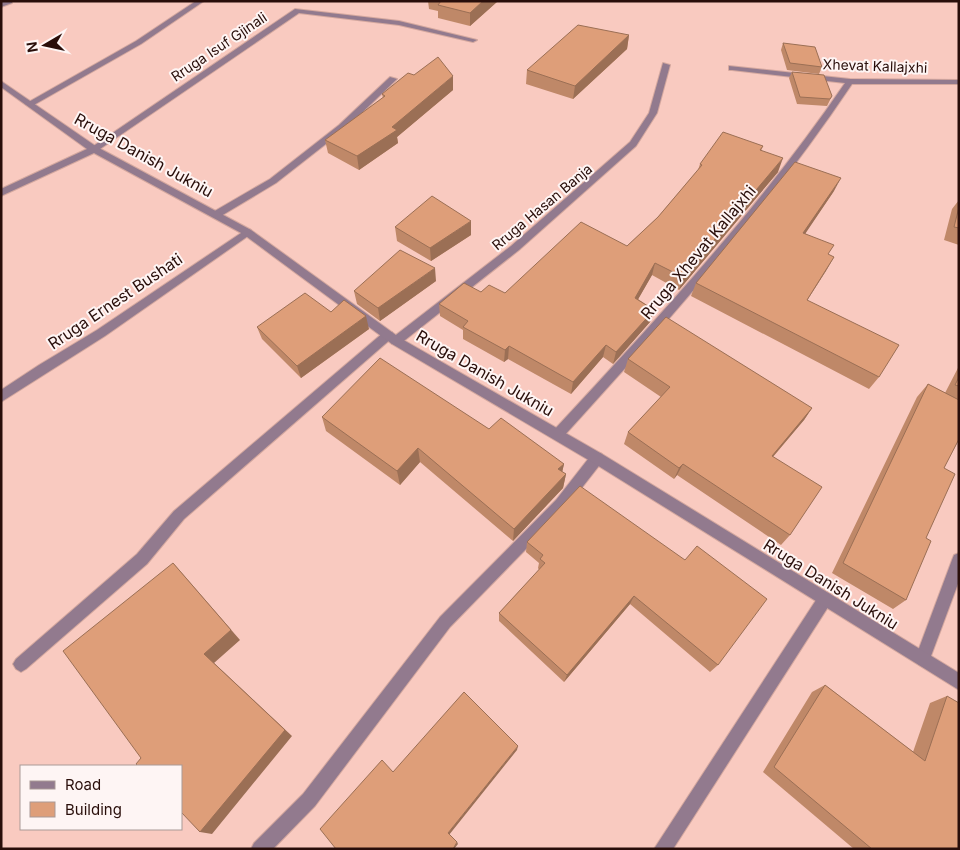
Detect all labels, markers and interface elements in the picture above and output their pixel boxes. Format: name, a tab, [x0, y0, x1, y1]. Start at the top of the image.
street label: Rruga Isuf Gjinali	[168, 8, 270, 85]
north arrow	[20, 20, 70, 70]
text: N	[22, 41, 41, 54]
street label: Xhevat Kallajxhi	[822, 55, 928, 76]
street label: Rruga Danish Jukniu	[71, 109, 217, 201]
street label: Rruga Hasan Banja	[488, 160, 595, 253]
street label: Rruga Xhevat Kallajxhi	[636, 181, 760, 323]
street label: Rruga Ernest Bushati	[44, 249, 186, 353]
street label: Rruga Danish Jukniu	[413, 325, 557, 421]
street label: Rruga Danish Jukniu	[760, 534, 902, 634]
legend	[20, 765, 182, 830]
text: Road	[65, 775, 101, 794]
text: Building	[65, 800, 122, 819]

